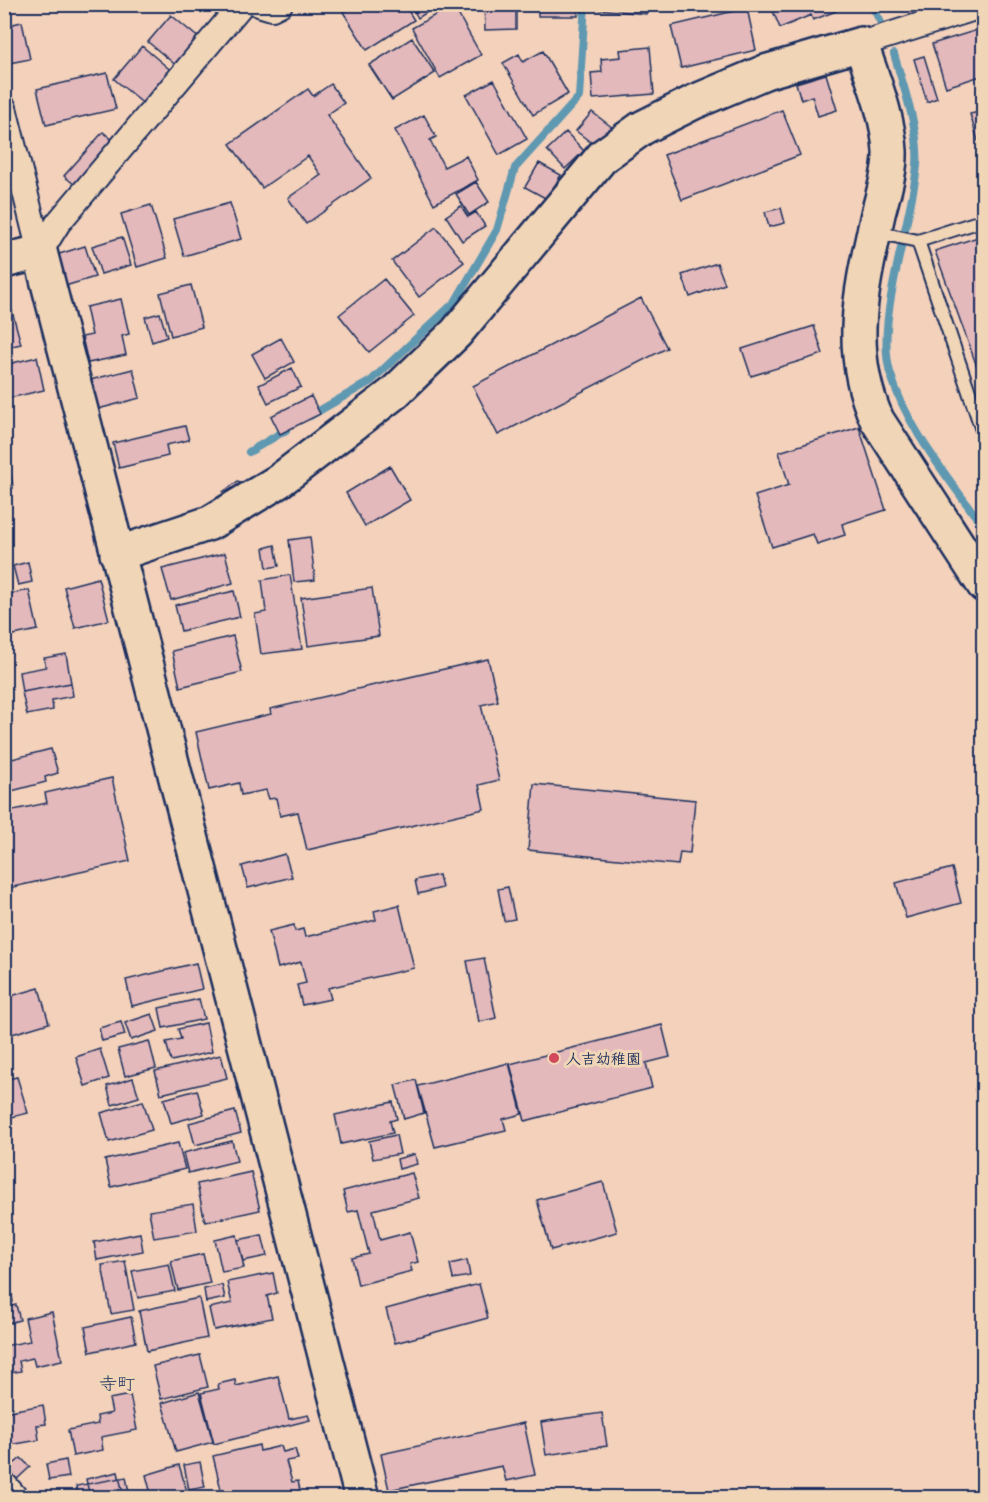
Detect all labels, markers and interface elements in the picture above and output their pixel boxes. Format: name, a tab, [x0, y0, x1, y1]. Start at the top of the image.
place label: 人吉幼稚園	[566, 1048, 641, 1068]
marker: 人吉幼稚園	[547, 1051, 561, 1065]
district label: 寺町	[99, 1371, 135, 1395]

